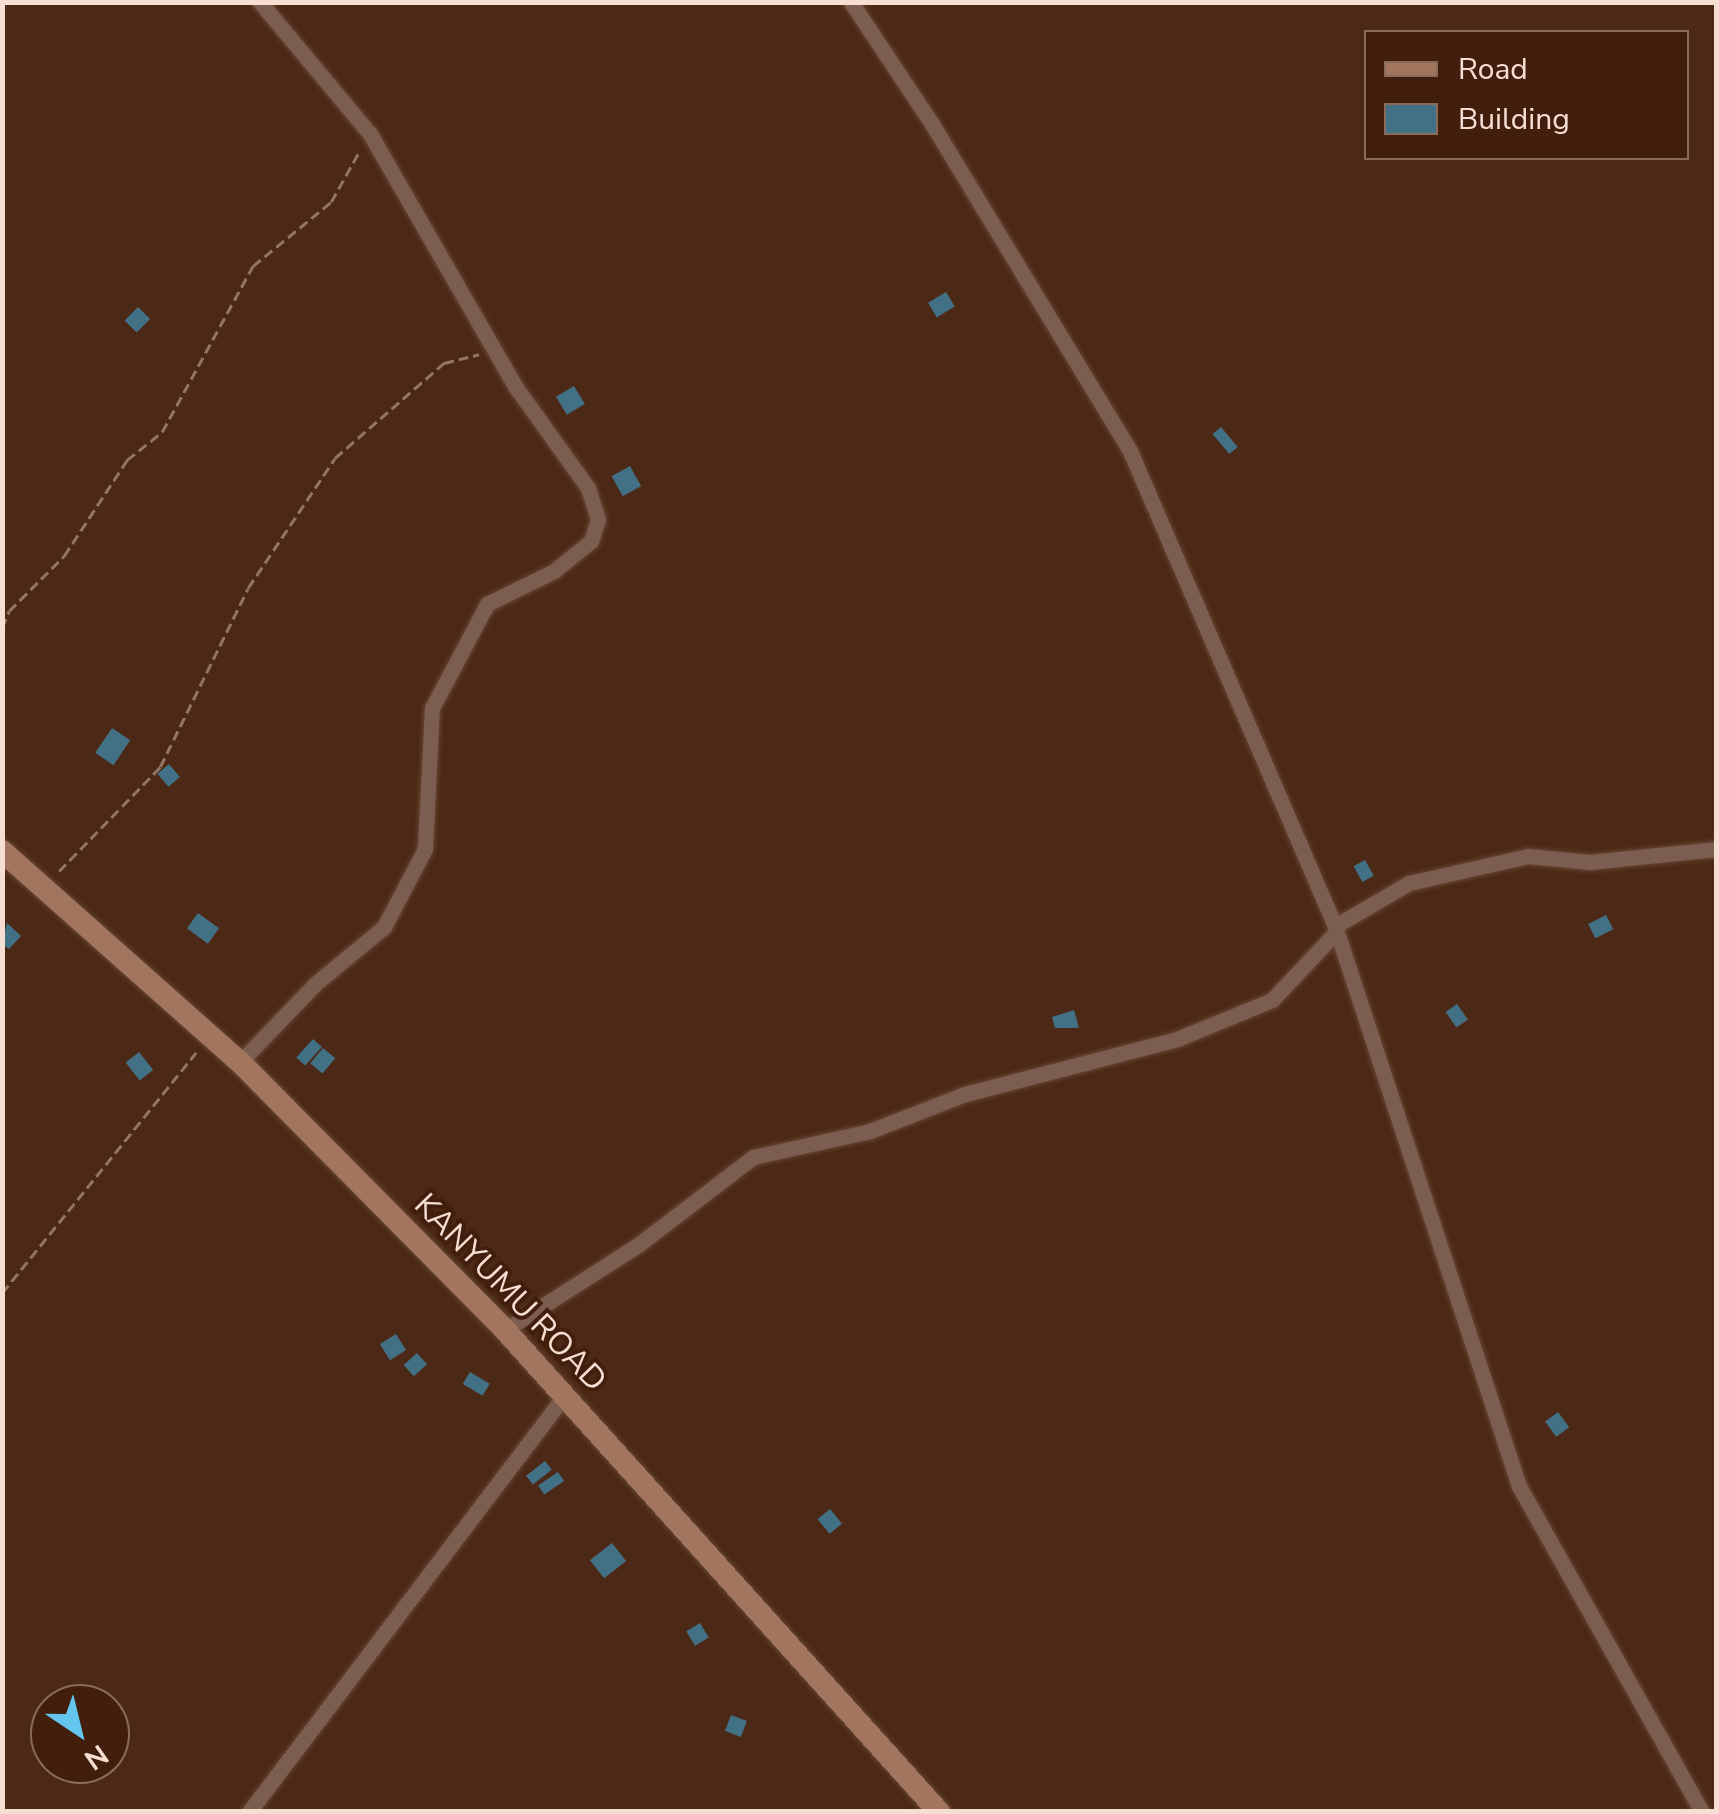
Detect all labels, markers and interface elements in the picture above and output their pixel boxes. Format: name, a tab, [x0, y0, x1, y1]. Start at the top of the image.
legend	[1364, 30, 1689, 160]
text: Road	[1458, 49, 1528, 90]
text: Building	[1458, 99, 1570, 140]
street label: KANYUMU ROAD	[406, 1186, 614, 1400]
north arrow	[30, 1684, 130, 1784]
text: N	[77, 1735, 116, 1779]

